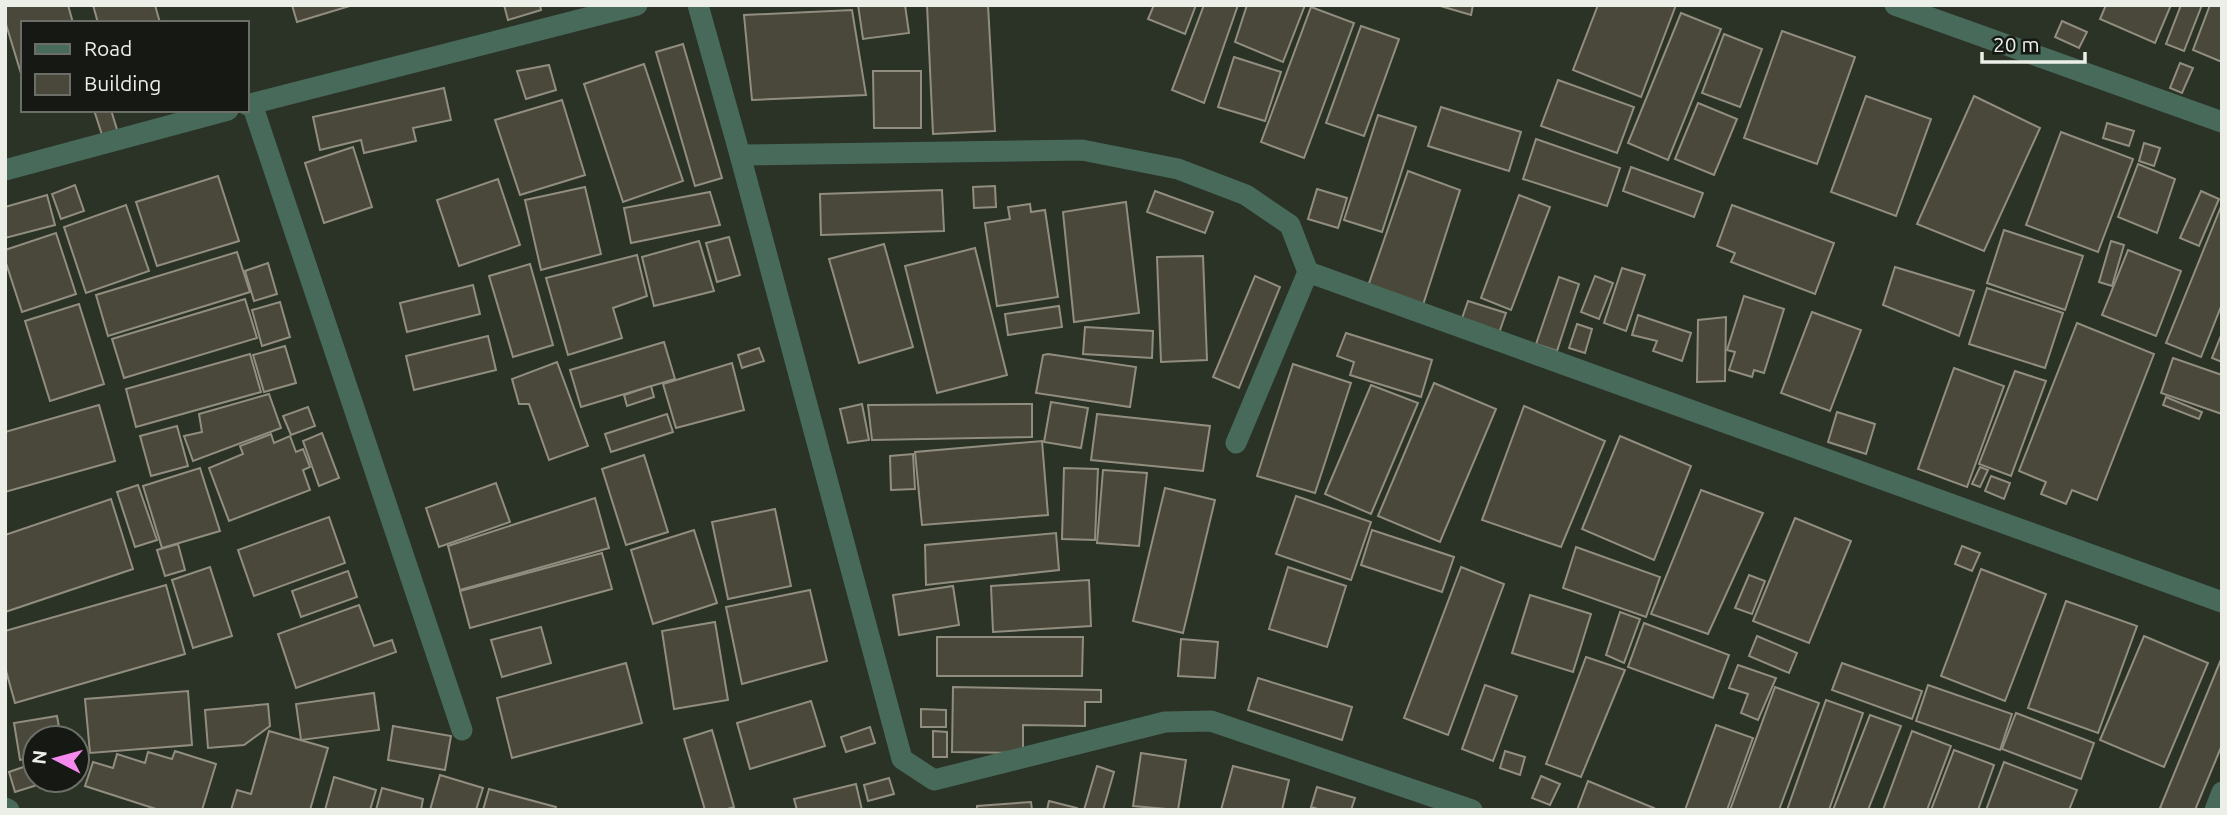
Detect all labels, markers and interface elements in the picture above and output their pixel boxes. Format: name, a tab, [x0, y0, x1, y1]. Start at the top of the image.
legend	[21, 21, 248, 112]
scale bar	[1982, 21, 2085, 65]
text: 20 m	[1993, 32, 2040, 56]
text: Road	[84, 36, 132, 60]
text: Building	[84, 71, 161, 95]
north arrow	[21, 724, 91, 794]
text: N	[27, 749, 51, 765]

